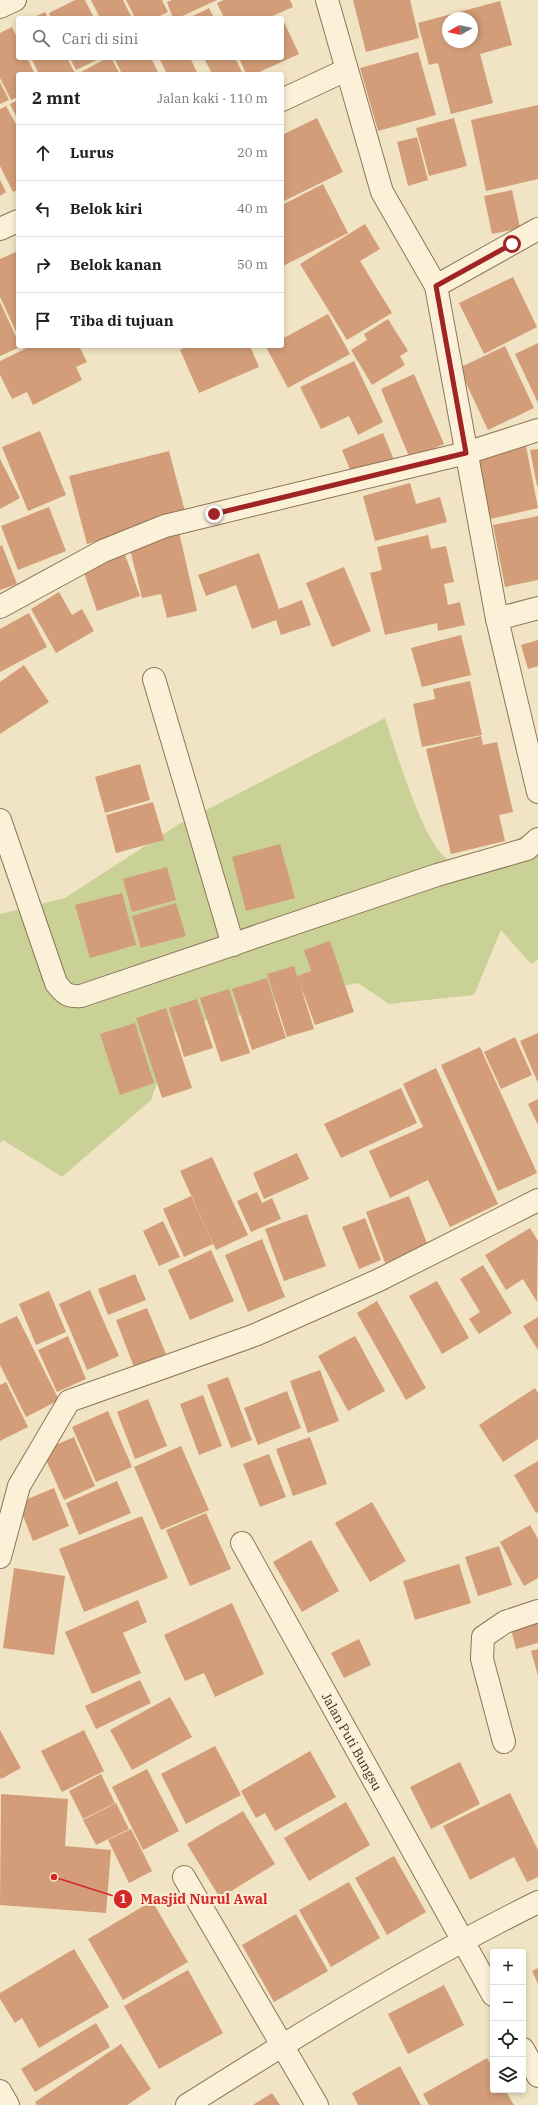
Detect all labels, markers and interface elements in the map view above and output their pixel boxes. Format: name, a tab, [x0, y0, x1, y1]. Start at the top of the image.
north arrow	[442, 12, 478, 48]
search box	[16, 16, 284, 60]
icon: search	[30, 27, 52, 49]
text: Cari di sini	[62, 29, 138, 48]
text: 2 mnt	[32, 87, 80, 109]
text: Jalan kaki · 110 m	[157, 90, 268, 107]
icon: ahead	[32, 142, 54, 164]
text: Lurus	[70, 143, 114, 162]
text: 20 m	[237, 144, 268, 161]
icon: left	[32, 198, 54, 220]
text: Belok kiri	[70, 199, 142, 218]
text: 40 m	[237, 200, 268, 217]
route start	[503, 235, 521, 253]
icon: right	[32, 254, 54, 276]
text: Belok kanan	[70, 255, 162, 274]
text: 50 m	[237, 256, 268, 273]
icon: arrive	[32, 310, 54, 332]
text: Tiba di tujuan	[70, 311, 174, 330]
route end	[205, 505, 223, 523]
street label: Jalan Puti Bungsu	[318, 1689, 386, 1794]
callout: Masjid Nurul Awal	[113, 1886, 276, 1912]
text: Masjid Nurul Awal	[141, 1890, 268, 1908]
text: 1	[119, 1891, 127, 1906]
map controls	[490, 1949, 526, 2093]
button: +	[490, 1949, 526, 1985]
button: −	[490, 1985, 526, 2021]
button: locate	[490, 2021, 526, 2057]
button: layers	[490, 2057, 526, 2093]

